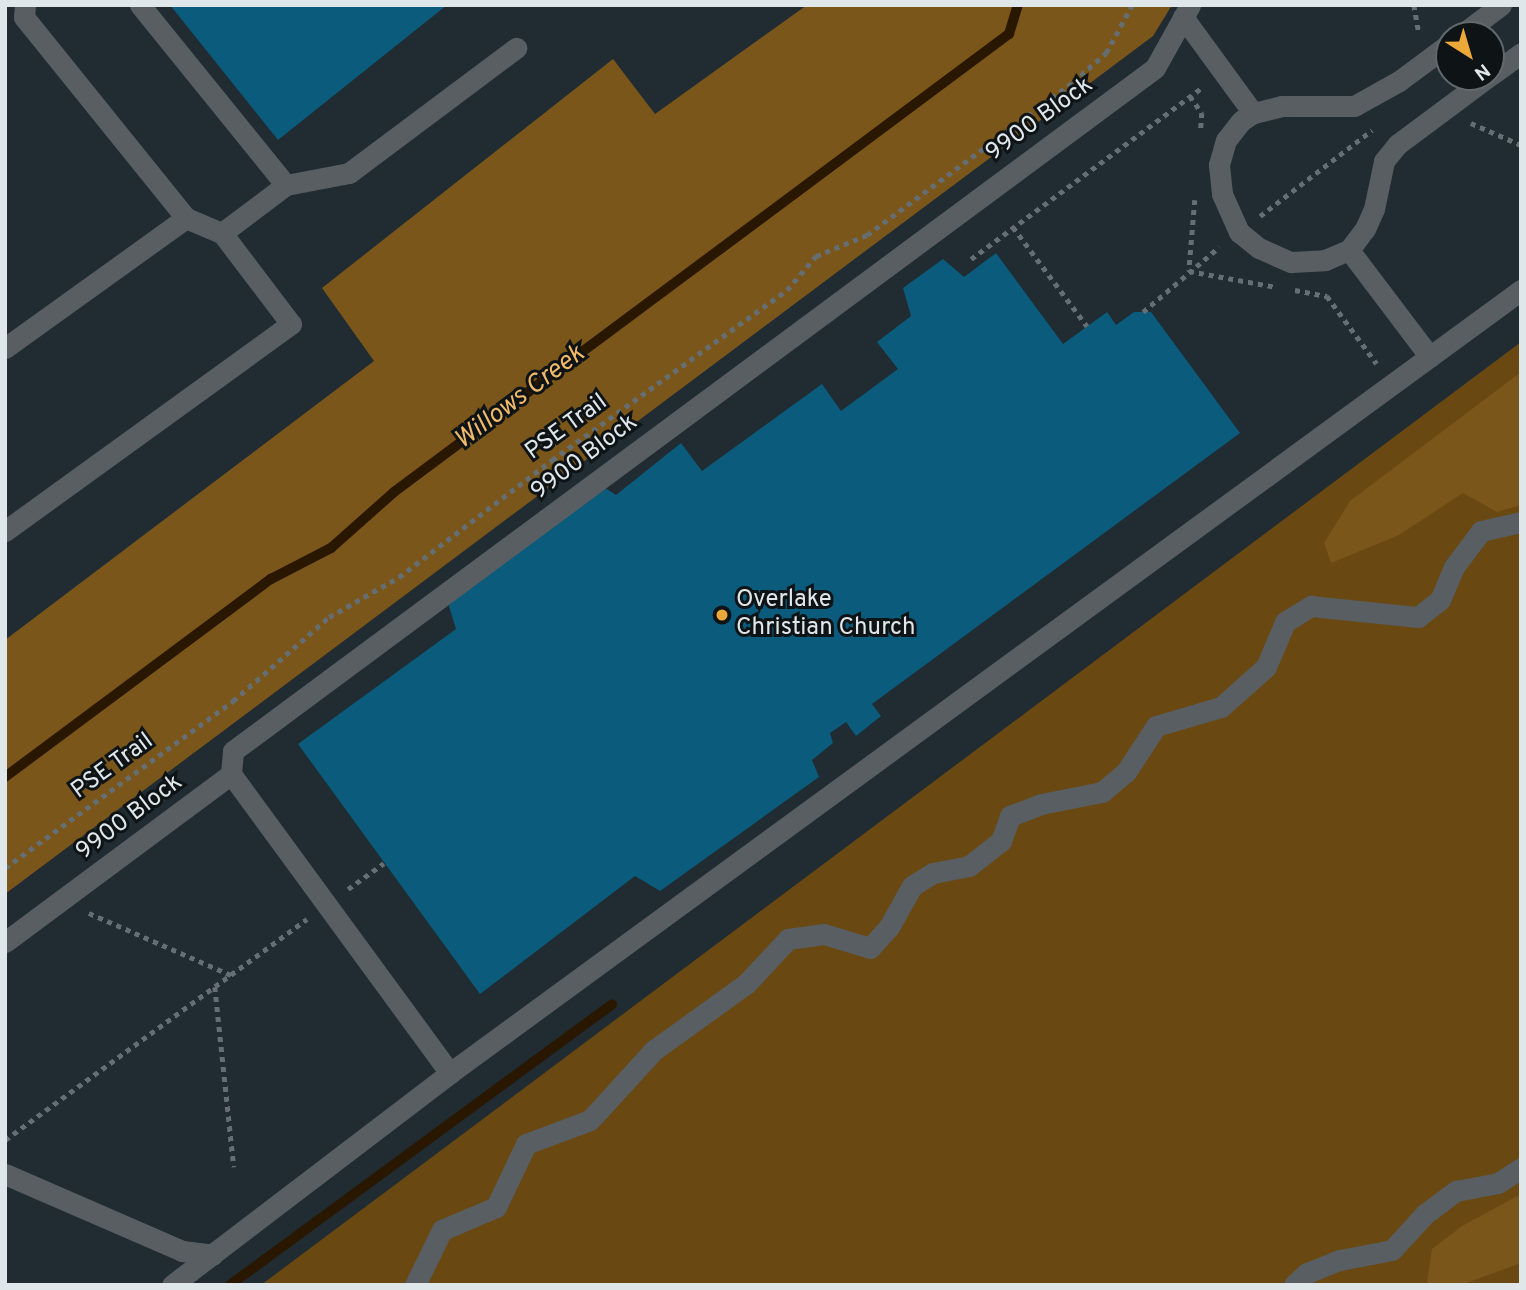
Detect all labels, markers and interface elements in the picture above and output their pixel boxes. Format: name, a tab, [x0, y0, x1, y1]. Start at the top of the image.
north arrow	[1435, 21, 1505, 91]
text: N	[1469, 57, 1494, 85]
street label: 9900 Block	[981, 72, 1099, 168]
water label: Willows Creek	[449, 339, 591, 457]
street label: PSE Trail	[520, 388, 614, 468]
street label: 9900 Block	[526, 409, 644, 507]
place label: Overlake Christian Church	[736, 587, 915, 643]
marker: Overlake Christian Church	[714, 607, 730, 623]
street label: PSE Trail	[66, 727, 160, 807]
street label: 9900 Block	[71, 769, 189, 867]

